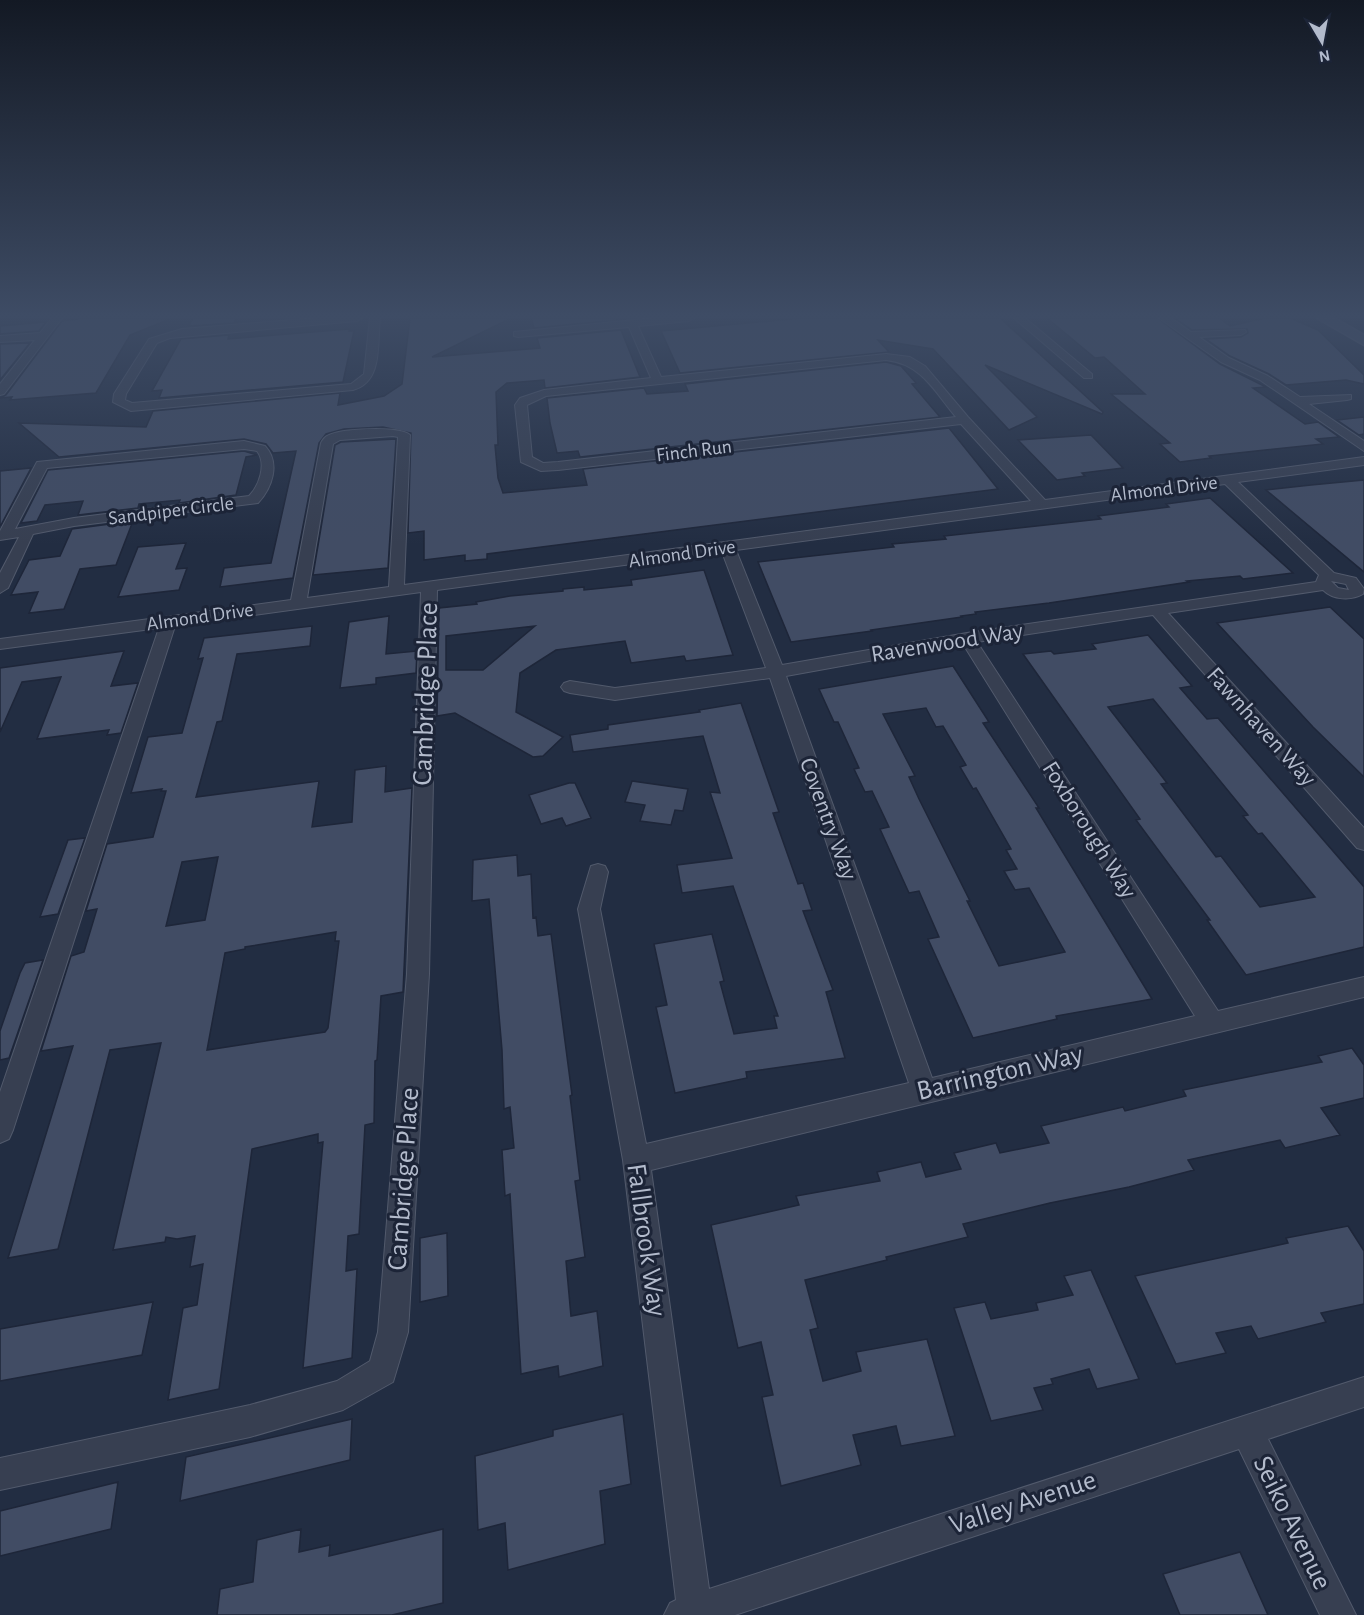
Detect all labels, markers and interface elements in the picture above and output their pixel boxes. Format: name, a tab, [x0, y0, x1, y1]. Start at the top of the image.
north arrow	[1292, 12, 1352, 72]
text: N	[1318, 47, 1331, 65]
street label: Finch Run	[655, 436, 733, 466]
street label: Almond Drive	[1109, 473, 1219, 505]
street label: Sandpiper Circle	[107, 493, 235, 529]
street label: Almond Drive	[627, 537, 737, 571]
street label: Almond Drive	[145, 600, 255, 634]
street label: Cambridge Place	[409, 602, 443, 786]
street label: Ravenwood Way	[869, 619, 1025, 667]
street label: Fawnhaven Way	[1202, 663, 1320, 791]
street label: Coventry Way	[795, 755, 861, 883]
street label: Foxborough Way	[1037, 757, 1141, 903]
street label: Barrington Way	[914, 1040, 1086, 1106]
street label: Cambridge Place	[384, 1087, 424, 1271]
street label: Fallbrook Way	[621, 1162, 671, 1318]
street label: Seiko Avenue	[1248, 1452, 1336, 1594]
street label: Valley Avenue	[946, 1466, 1100, 1540]

